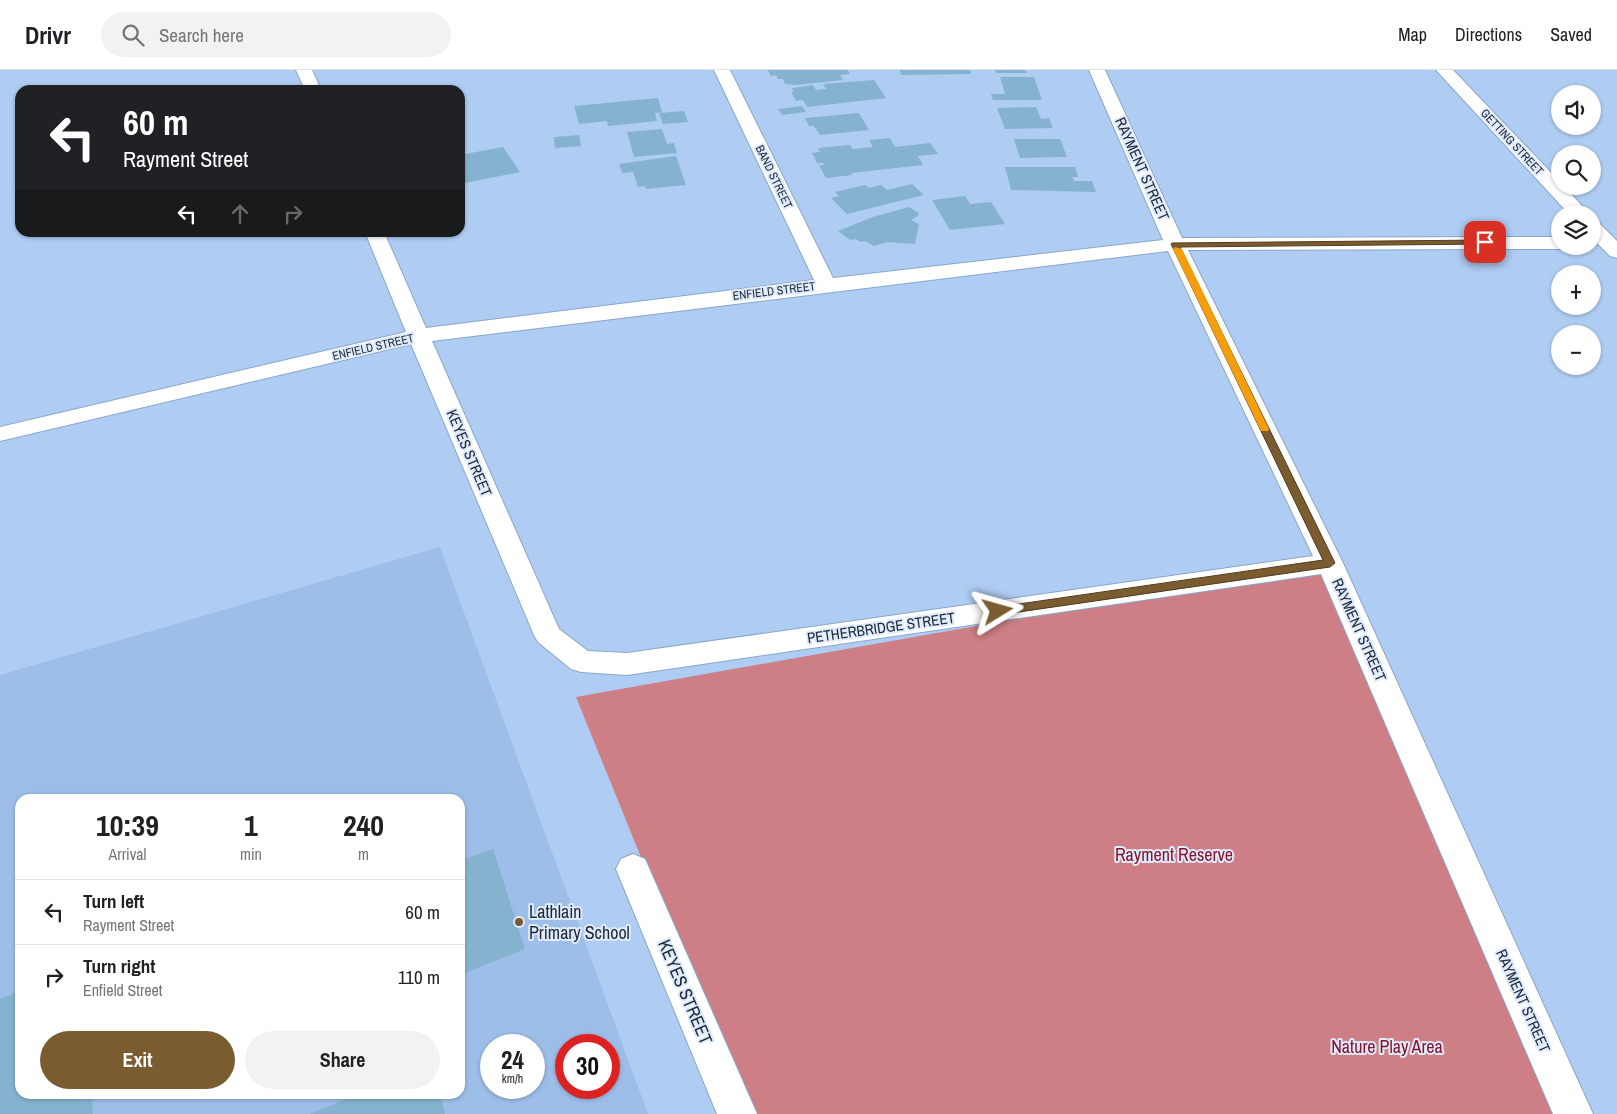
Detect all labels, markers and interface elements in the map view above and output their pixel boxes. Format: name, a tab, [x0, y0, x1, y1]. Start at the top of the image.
search box	[101, 12, 451, 57]
text: Drivr	[25, 19, 71, 51]
icon: search	[119, 21, 147, 49]
text: Search here	[159, 22, 244, 48]
text: Map	[1398, 22, 1427, 47]
text: Directions	[1455, 22, 1522, 47]
text: Saved	[1550, 22, 1592, 47]
map controls	[1551, 85, 1601, 375]
button: sound	[1551, 85, 1601, 135]
text: 60 m	[123, 99, 188, 146]
icon: left	[40, 105, 105, 170]
street label: GETTING STREET	[1477, 105, 1547, 179]
street label: RAYMENT STREET	[1110, 114, 1175, 224]
street label: BAND STREET	[752, 143, 796, 211]
text: Rayment Street	[123, 144, 248, 174]
button: search	[1551, 145, 1601, 195]
icon: left	[173, 200, 201, 228]
icon: ahead	[226, 200, 254, 228]
icon: right	[279, 200, 307, 228]
button: layers	[1551, 205, 1601, 255]
pin	[1464, 221, 1506, 263]
icon: arrive	[1471, 228, 1499, 256]
button: +	[1551, 265, 1601, 315]
street label: ENFIELD STREET	[732, 278, 816, 304]
button: −	[1551, 325, 1601, 375]
street label: ENFIELD STREET	[331, 330, 415, 364]
street label: KEYES STREET	[442, 406, 497, 500]
street label: RAYMENT STREET	[1327, 575, 1392, 685]
position arrow	[971, 584, 1023, 636]
street label: PETHERBRIDGE STREET	[806, 607, 957, 648]
text: 10:39	[96, 805, 159, 845]
text: 1	[244, 805, 258, 845]
text: 240	[343, 805, 384, 845]
park label: Rayment Reserve	[1115, 842, 1233, 867]
text: Arrival	[109, 843, 146, 865]
text: min	[240, 843, 262, 865]
text: m	[358, 843, 369, 865]
text: Turn left	[83, 888, 144, 914]
icon: left	[40, 898, 68, 926]
text: 60 m	[405, 899, 440, 925]
place label: Lathlain Primary School	[529, 899, 630, 945]
text: Rayment Street	[83, 914, 174, 936]
marker: Lathlain Primary School	[513, 916, 525, 928]
street label: KEYES STREET	[652, 936, 719, 1048]
street label: RAYMENT STREET	[1491, 946, 1556, 1056]
text: Turn right	[83, 953, 155, 979]
icon: right	[40, 963, 68, 991]
text: 110 m	[398, 964, 440, 990]
text: Enfield Street	[83, 979, 163, 1001]
button: Exit	[40, 1031, 235, 1089]
button: Share	[245, 1031, 440, 1089]
speed limit sign: 30	[555, 1034, 620, 1099]
park label: Nature Play Area	[1331, 1034, 1443, 1059]
text: 24	[501, 1043, 524, 1077]
text: km/h	[502, 1071, 523, 1087]

